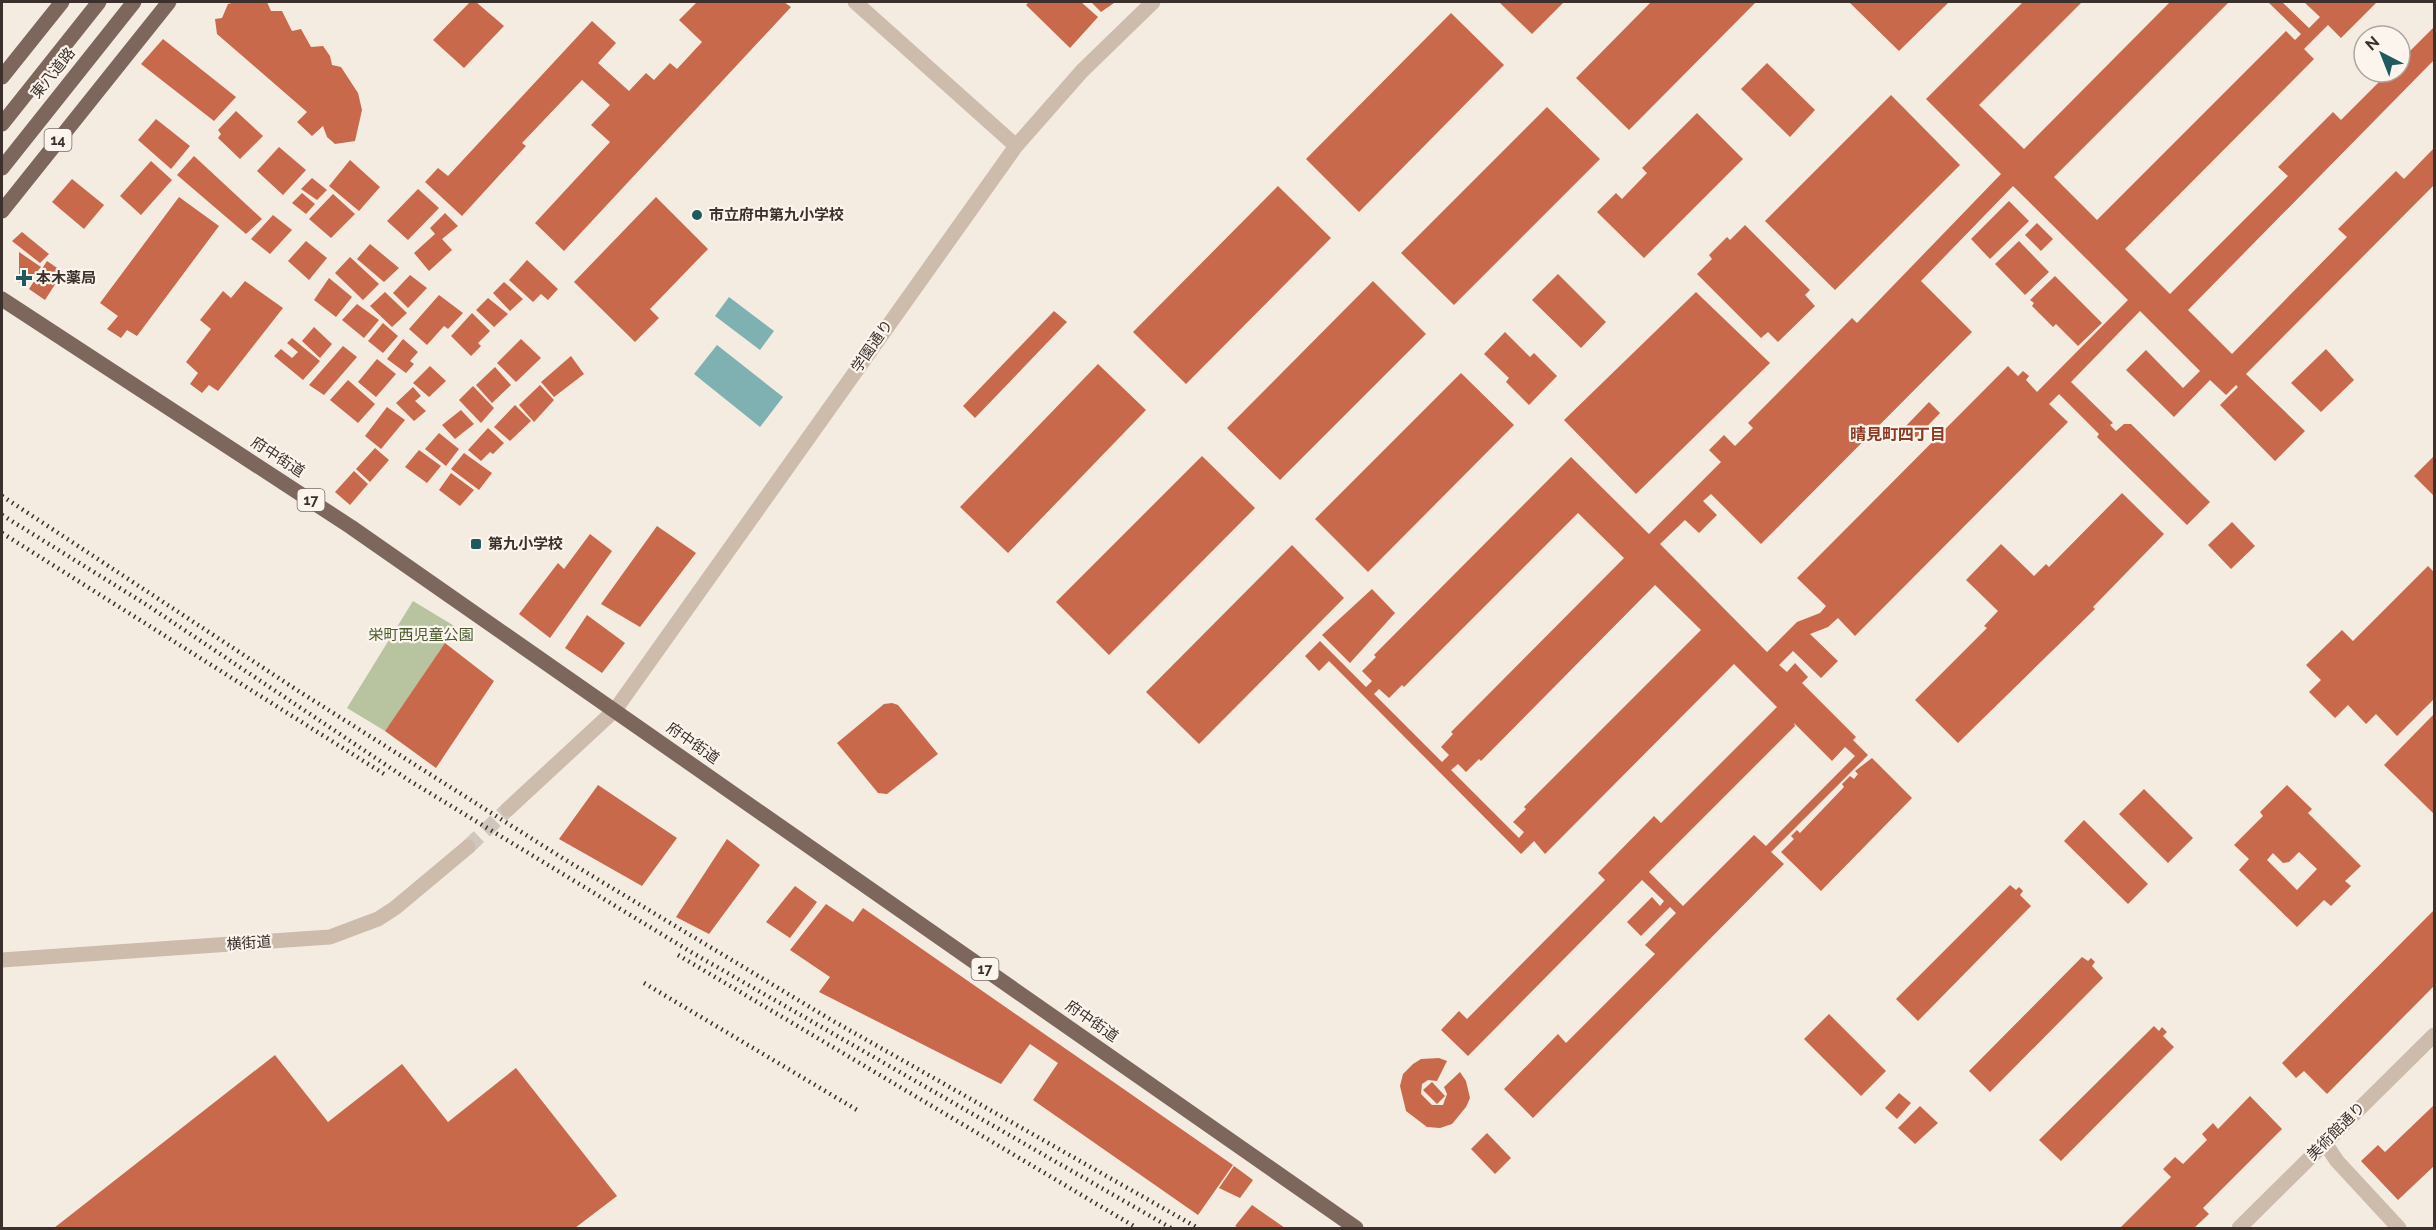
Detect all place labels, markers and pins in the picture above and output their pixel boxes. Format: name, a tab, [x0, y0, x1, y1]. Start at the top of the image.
place label: 市立府中第九小学校	[709, 206, 844, 224]
marker: 市立府中第九小学校	[690, 208, 704, 222]
place label: 本木薬局	[36, 269, 96, 287]
marker: 本木薬局	[17, 271, 31, 285]
place label: 第九小学校	[488, 535, 563, 553]
marker: 第九小学校	[469, 537, 483, 551]

